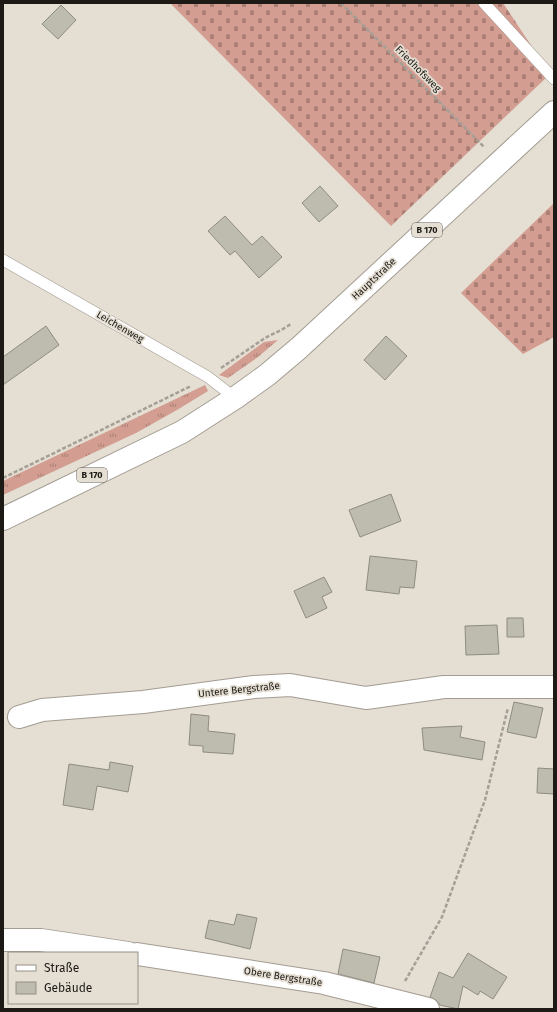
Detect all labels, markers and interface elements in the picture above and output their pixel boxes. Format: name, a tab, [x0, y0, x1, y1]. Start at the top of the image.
street label: Friedhofsweg	[393, 44, 444, 95]
road number: B 170	[412, 223, 442, 237]
street label: Hauptstraße	[349, 255, 399, 303]
street label: Leichenweg	[94, 309, 147, 346]
road number: B 170	[77, 468, 107, 482]
street label: Untere Bergstraße	[198, 680, 280, 700]
legend	[8, 952, 138, 1004]
text: Straße	[44, 961, 79, 975]
street label: Obere Bergstraße	[243, 965, 323, 989]
text: Gebäude	[44, 981, 92, 995]

